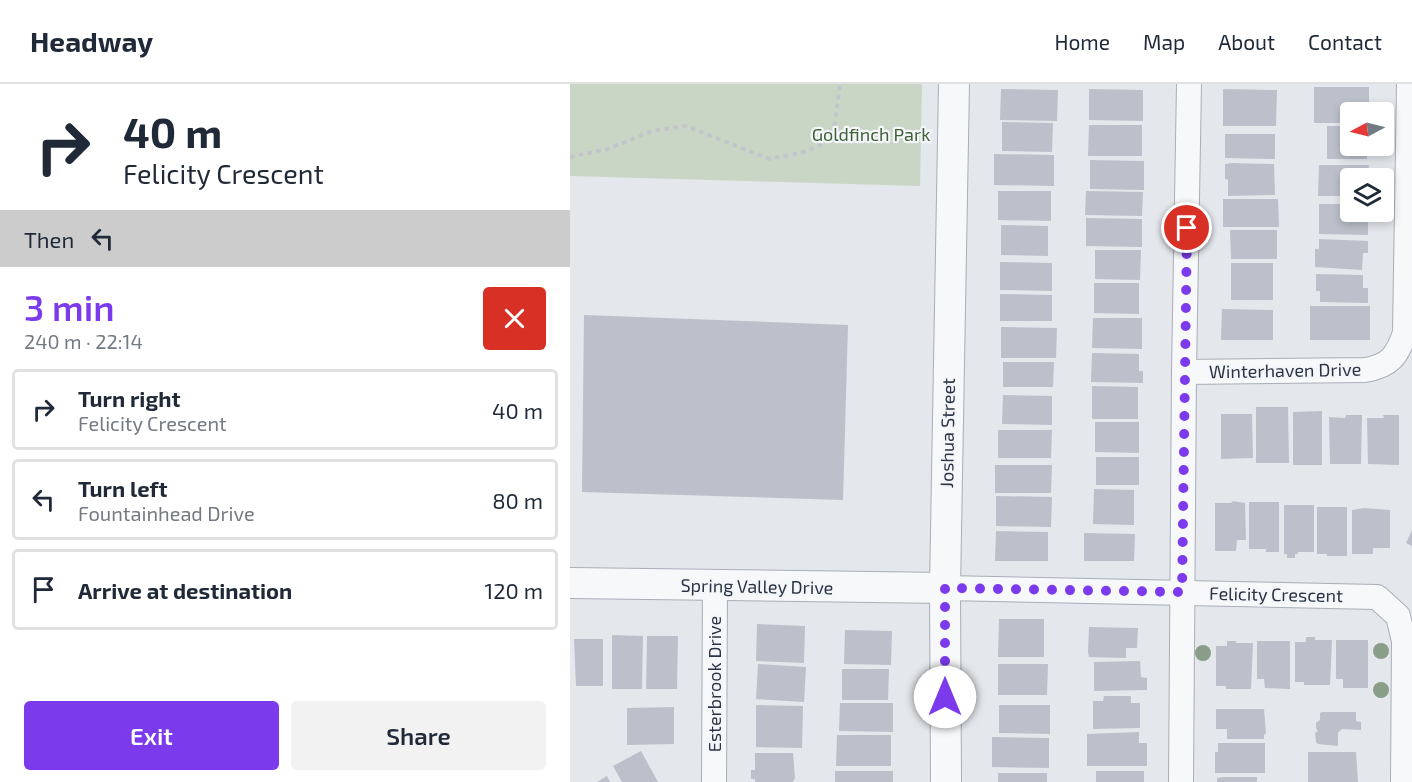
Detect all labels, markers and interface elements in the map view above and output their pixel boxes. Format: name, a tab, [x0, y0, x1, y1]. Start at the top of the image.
text: Headway	[30, 24, 153, 58]
text: Home	[1054, 29, 1110, 54]
text: Map	[1143, 29, 1185, 54]
text: About	[1218, 29, 1275, 54]
text: Contact	[1308, 29, 1382, 54]
north arrow	[1340, 102, 1394, 156]
map controls	[1340, 102, 1394, 222]
text: 40 m	[123, 106, 222, 156]
icon: right	[24, 108, 102, 186]
park label: Goldfinch Park	[812, 123, 930, 145]
text: Felicity Crescent	[123, 157, 324, 189]
button: layers	[1340, 168, 1394, 222]
pin	[1161, 202, 1212, 253]
icon: arrive	[1170, 211, 1203, 244]
icon: left	[86, 222, 119, 255]
text: Then	[24, 226, 74, 252]
text: 3 min	[24, 285, 115, 328]
button: close	[483, 287, 546, 350]
text: 240 m · 22:14	[24, 329, 143, 353]
street label: Winterhaven Drive	[1209, 358, 1361, 382]
street label: Joshua Street	[935, 378, 959, 488]
text: Turn right	[78, 385, 180, 411]
icon: right	[27, 393, 60, 426]
text: 40 m	[492, 397, 543, 423]
text: Felicity Crescent	[78, 411, 227, 435]
text: Turn left	[78, 475, 167, 501]
icon: left	[27, 483, 60, 516]
text: 80 m	[492, 487, 543, 513]
text: Fountainhead Drive	[78, 501, 255, 525]
icon: arrive	[27, 573, 60, 606]
street label: Spring Valley Drive	[680, 574, 834, 598]
text: Arrive at destination	[78, 577, 292, 603]
text: 120 m	[484, 577, 543, 603]
street label: Felicity Crescent	[1209, 582, 1343, 606]
street label: Esterbrook Drive	[703, 616, 725, 752]
position arrow	[913, 665, 977, 729]
button: Exit	[24, 701, 279, 770]
button: Share	[291, 701, 546, 770]

